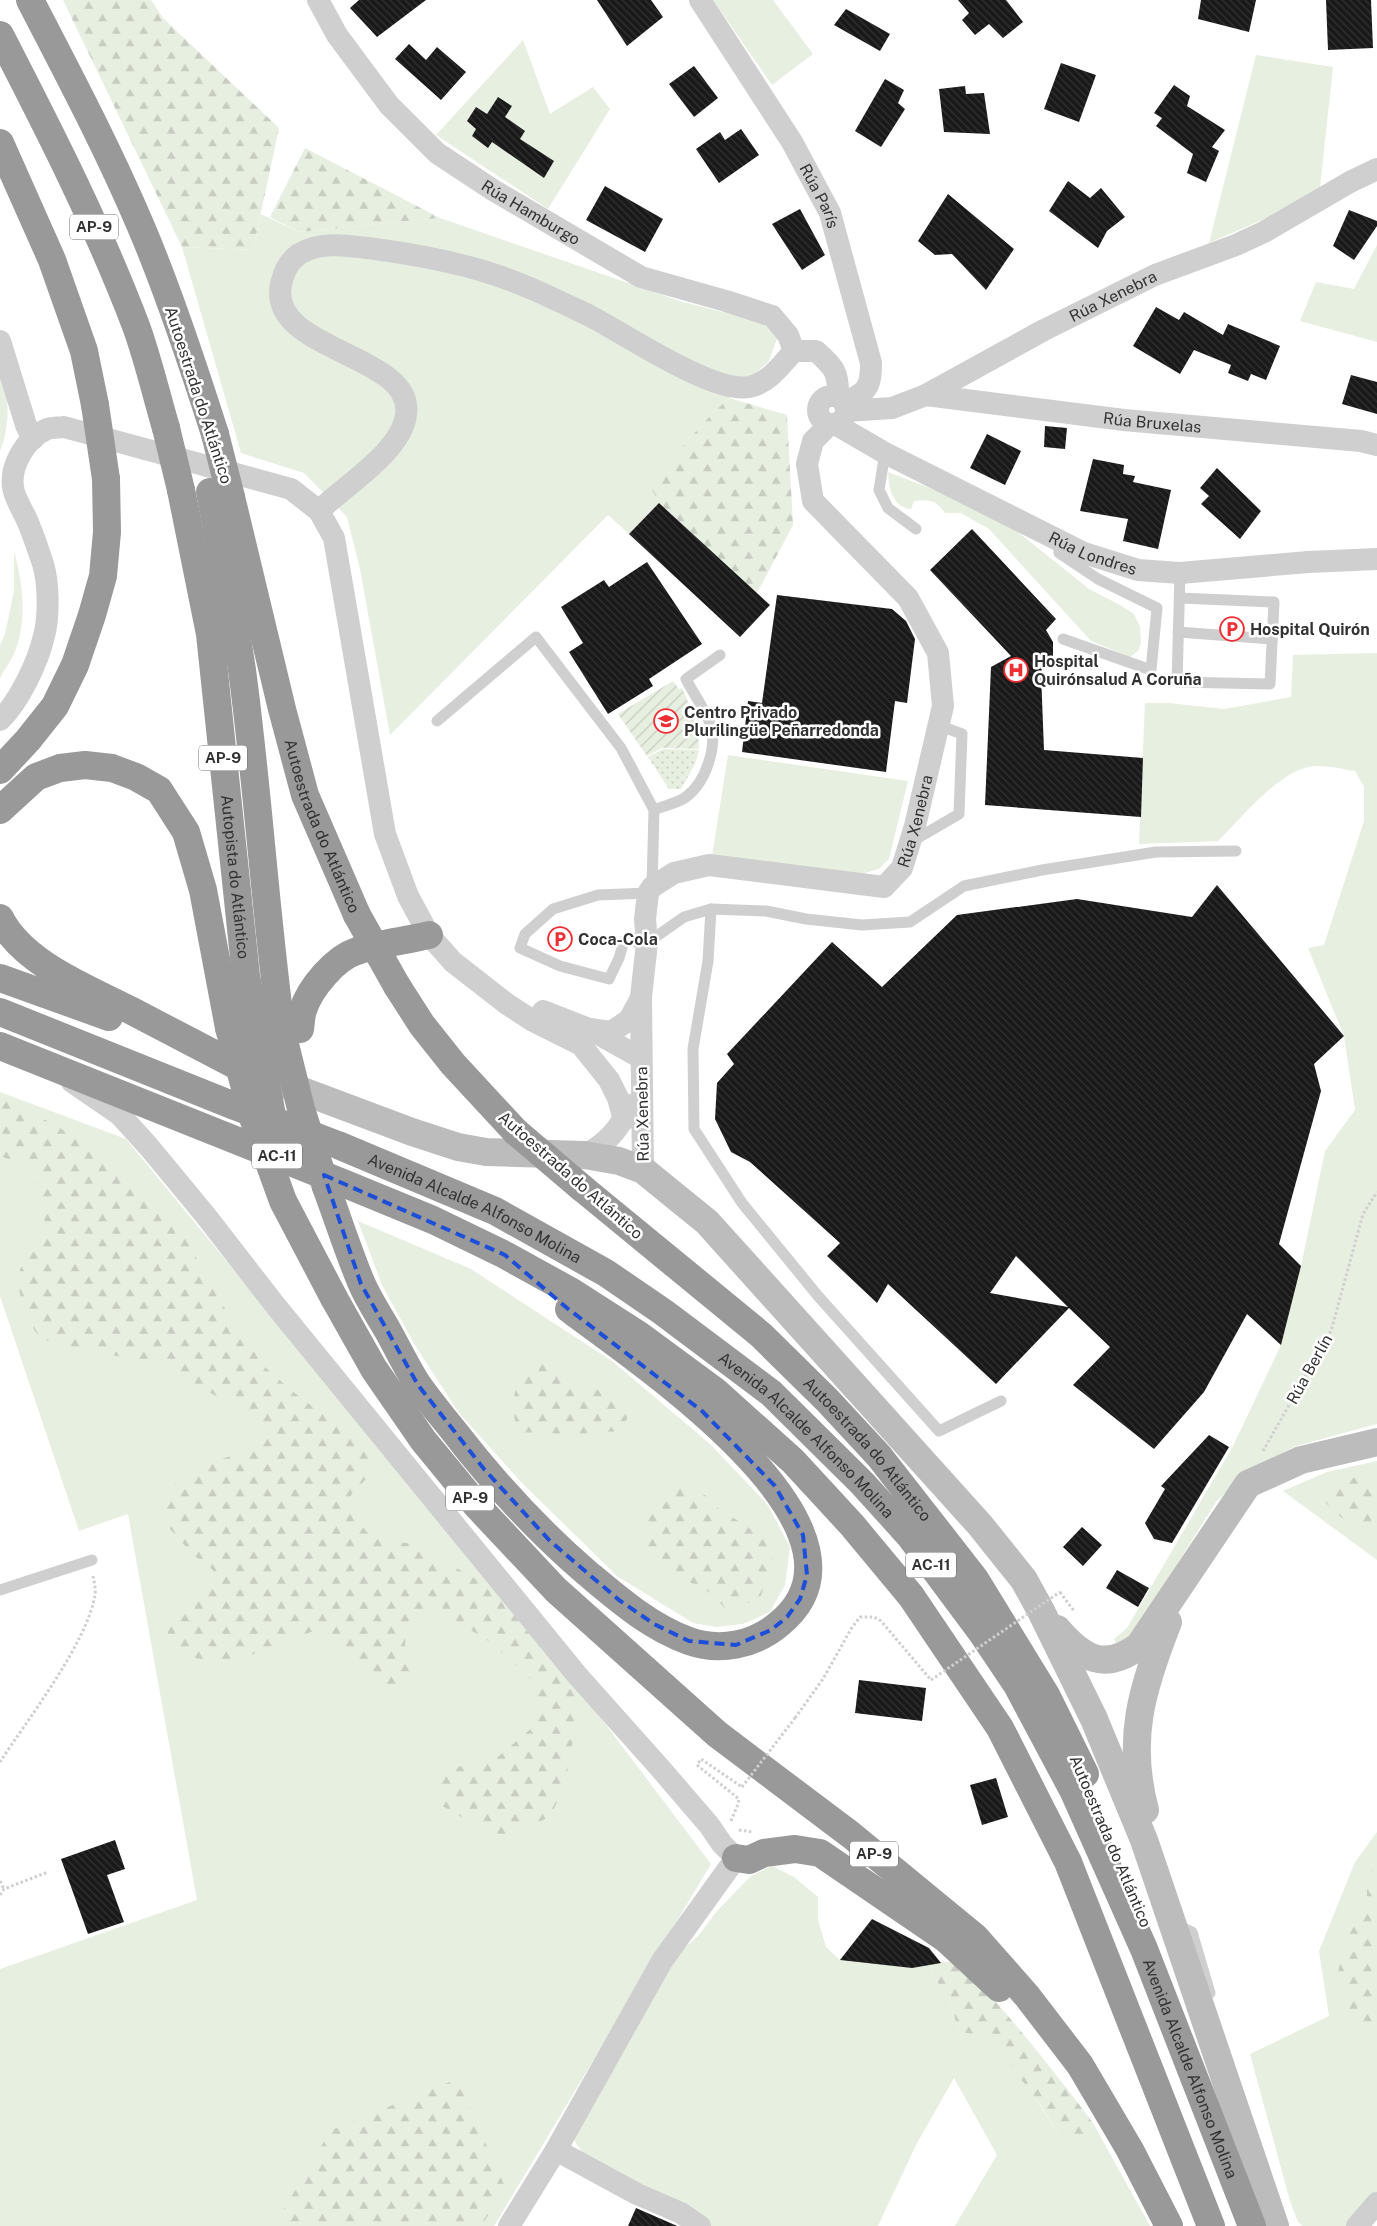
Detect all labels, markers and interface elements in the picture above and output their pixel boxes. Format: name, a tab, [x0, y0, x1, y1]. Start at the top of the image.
street label: Rúa París	[795, 161, 843, 230]
street label: Rúa Hamburgo	[478, 176, 583, 249]
road number: AP-9	[70, 214, 118, 240]
street label: Rúa Xenebra	[1066, 267, 1160, 326]
street label: Autoestrada do Atlántico	[161, 304, 236, 486]
street label: Rúa Bruxelas	[1102, 408, 1202, 437]
street label: Rúa Londres	[1046, 528, 1139, 579]
parking icon: Hospital Quirón	[1219, 616, 1245, 642]
place label: Hospital Quirón	[1250, 620, 1370, 639]
place label: Hospital Quirónsalud A Coruña	[1034, 652, 1202, 689]
hospital icon: Hospital Quirónsalud A Coruña	[1003, 657, 1029, 683]
place label: Centro Privado Plurilingüe Peñarredonda	[684, 703, 879, 740]
school or university icon: Centro Privado Plurilingüe Peñarredonda	[653, 708, 679, 734]
street label: Autoestrada do Atlántico	[280, 737, 364, 916]
road number: AP-9	[199, 746, 247, 770]
street label: Rúa Xenebra	[894, 773, 937, 870]
street label: Autopista do Atlántico	[217, 794, 253, 960]
parking icon: Coca-Cola	[547, 926, 573, 952]
place label: Coca-Cola	[578, 930, 658, 949]
street label: Rúa Xenebra	[632, 1066, 653, 1162]
street label: Autoestrada do Atlántico	[495, 1108, 647, 1243]
road number: AC-11	[252, 1144, 302, 1168]
street label: Avenida Alcalde Alfonso Molina	[365, 1150, 585, 1267]
street label: Rúa Berlín	[1283, 1331, 1336, 1407]
street label: Avenida Alcalde Alfonso Molina	[715, 1348, 898, 1522]
street label: Autoestrada do Atlántico	[799, 1373, 935, 1525]
road number: AP-9	[446, 1486, 494, 1510]
road number: AC-11	[906, 1552, 956, 1578]
street label: Autoestrada do Atlántico	[1066, 1752, 1155, 1930]
road number: AP-9	[850, 1842, 898, 1866]
street label: Avenida Alcalde Alfonso Molina	[1139, 1956, 1242, 2181]

